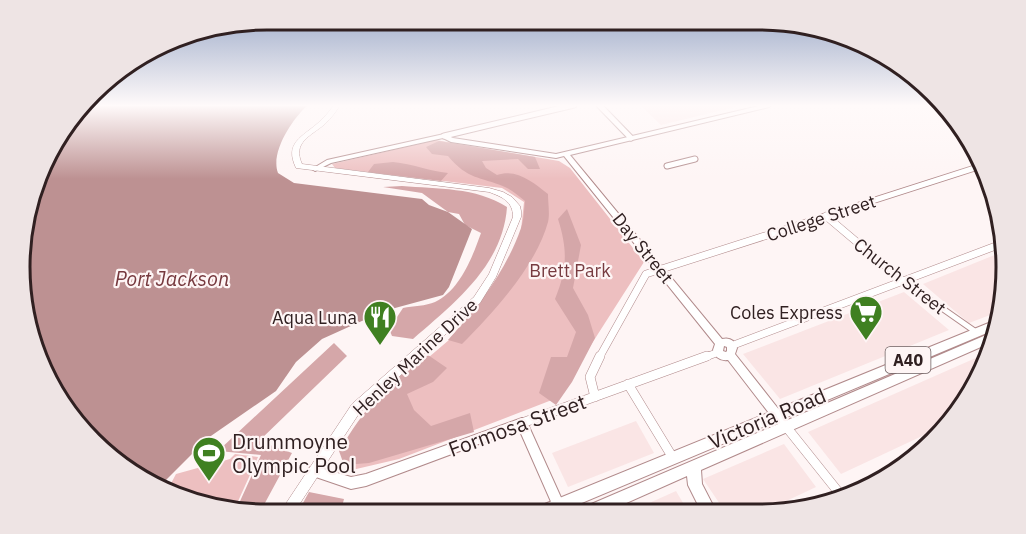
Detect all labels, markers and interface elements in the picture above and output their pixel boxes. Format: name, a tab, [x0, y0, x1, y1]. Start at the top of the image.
street label: College Street	[763, 189, 879, 247]
street label: Day Street	[608, 208, 678, 288]
street label: Church Street	[849, 233, 951, 319]
park label: Brett Park	[529, 259, 611, 282]
water label: Port Jackson	[115, 265, 229, 292]
street label: Henley Marine Drive	[348, 293, 482, 421]
supermarket icon: Coles Express	[848, 294, 884, 341]
restaurant icon: Aqua Luna	[362, 299, 398, 346]
place label: Coles Express	[730, 301, 843, 324]
place label: Aqua Luna	[272, 306, 357, 329]
road number: A40	[886, 347, 930, 373]
street label: Victoria Road	[704, 381, 830, 455]
street label: Formosa Street	[444, 387, 590, 463]
place label: Drummoyne Olympic Pool	[232, 427, 356, 479]
sports icon: Drummoyne Olympic Pool	[191, 435, 227, 482]

